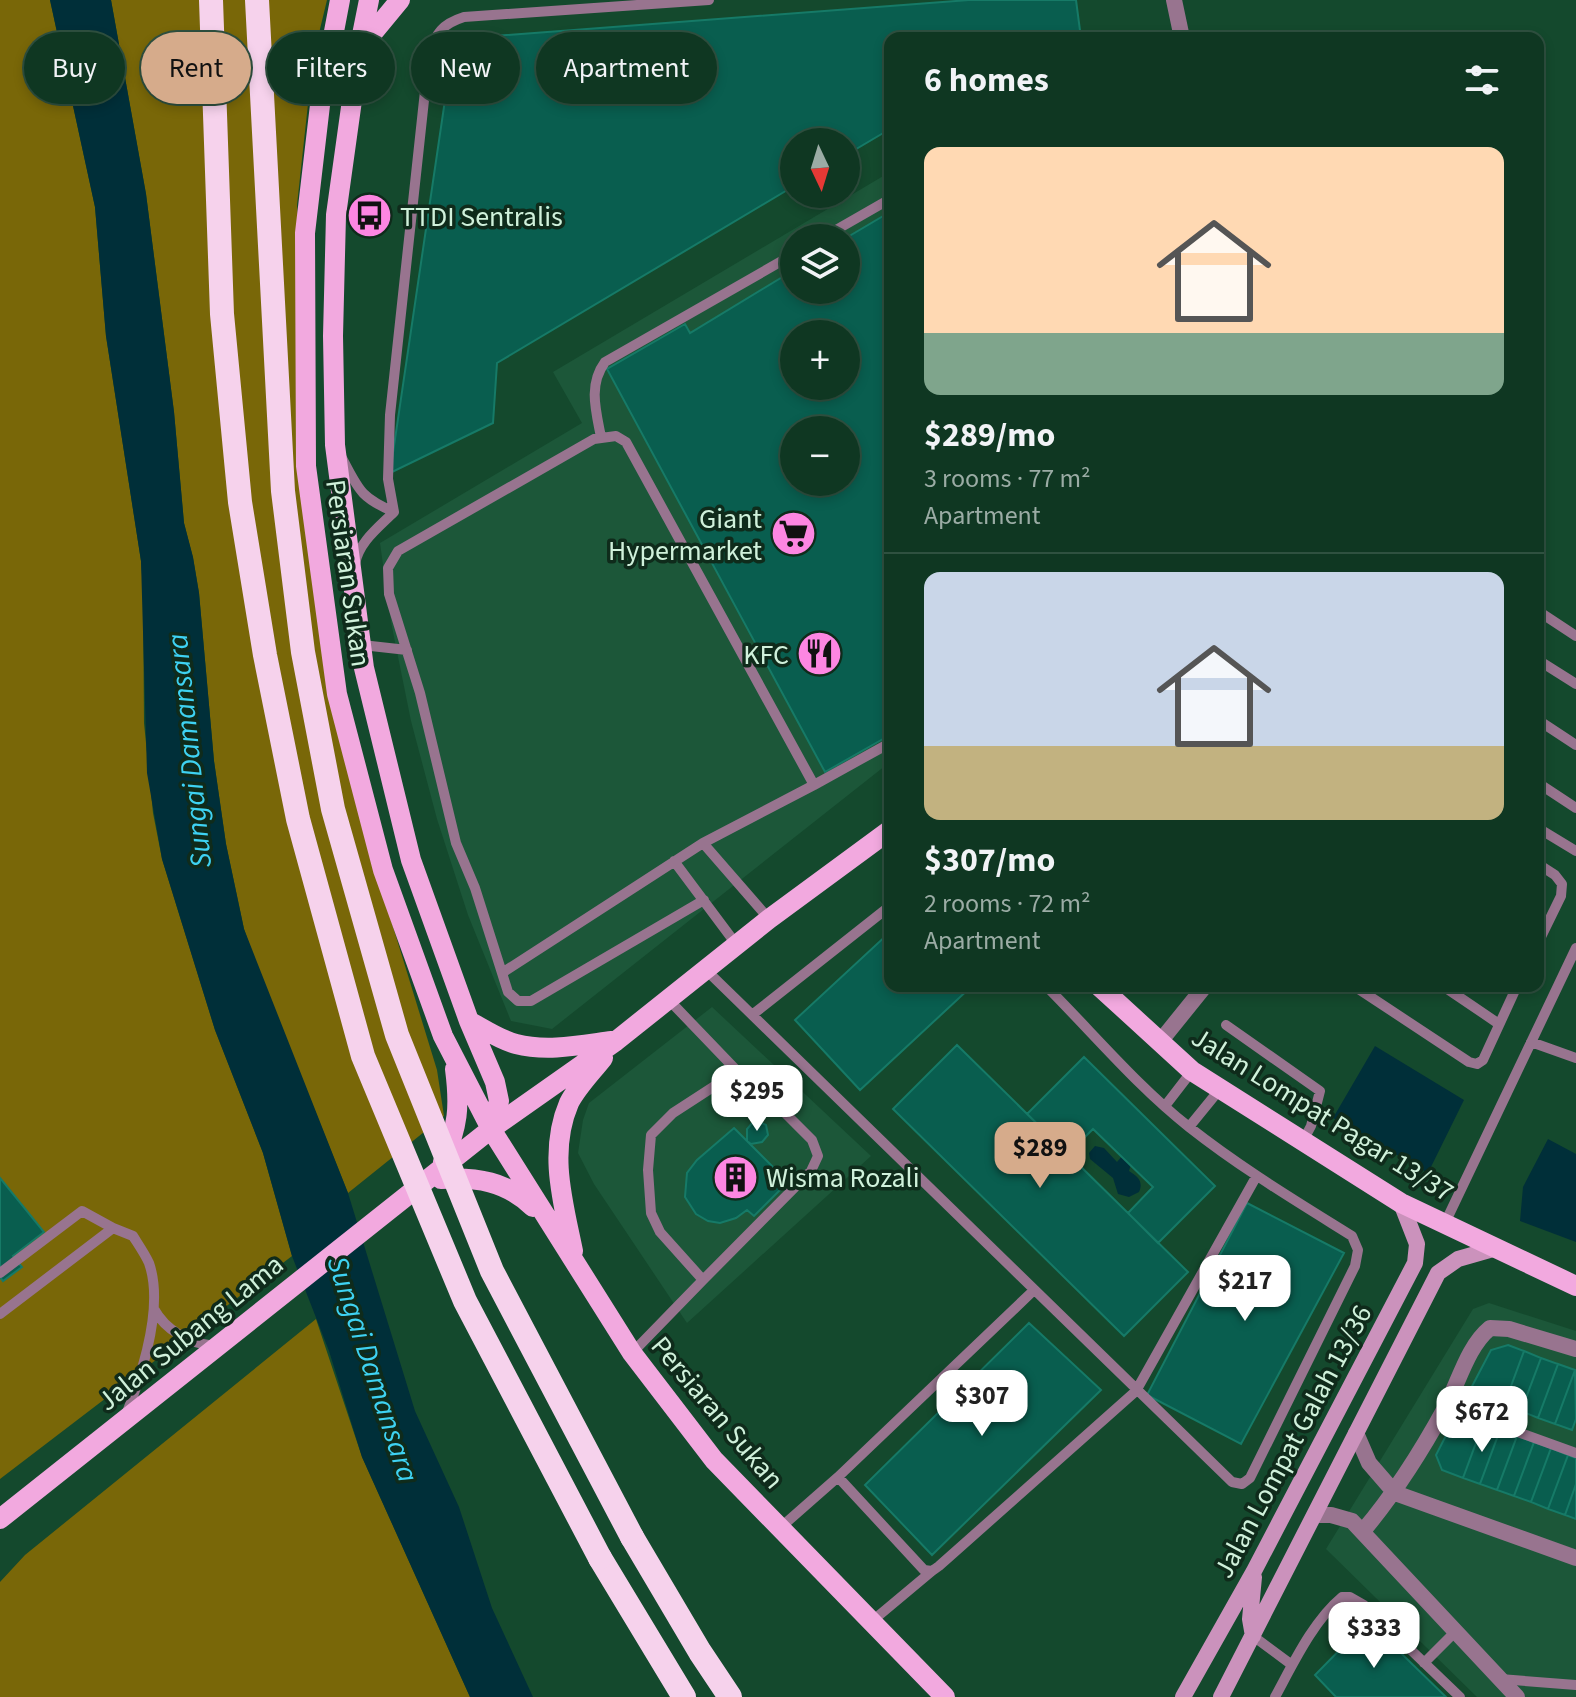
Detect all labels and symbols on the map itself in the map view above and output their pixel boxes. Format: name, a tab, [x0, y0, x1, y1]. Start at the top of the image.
north arrow	[780, 128, 860, 208]
bus stop icon: TTDI Sentralis	[345, 192, 393, 240]
place label: TTDI Sentralis	[400, 197, 563, 237]
street label: Persiaran Sukan	[315, 477, 381, 669]
place label: Giant Hypermarket	[608, 499, 763, 571]
supermarket icon: Giant Hypermarket	[769, 510, 817, 558]
restaurant icon: KFC	[796, 630, 844, 678]
water label: Sungai Damansara	[156, 632, 223, 870]
place label: KFC	[743, 635, 789, 675]
street label: Jalan Lompat Pagar 13/37	[1184, 1018, 1461, 1212]
pin: $295	[710, 1065, 804, 1133]
pin: $289	[993, 1122, 1087, 1190]
building icon: Wisma Rozali	[711, 1153, 759, 1201]
place label: Wisma Rozali	[766, 1158, 920, 1198]
street label: Jalan Subang Lama	[89, 1245, 292, 1420]
water label: Sungai Damansara	[316, 1250, 429, 1488]
pin: $217	[1198, 1255, 1292, 1323]
street label: Jalan Lompat Galah 13/36	[1204, 1298, 1382, 1585]
street label: Persiaran Sukan	[641, 1328, 793, 1498]
pin: $307	[935, 1370, 1029, 1438]
pin: $672	[1435, 1386, 1529, 1454]
pin: $333	[1327, 1602, 1421, 1670]

